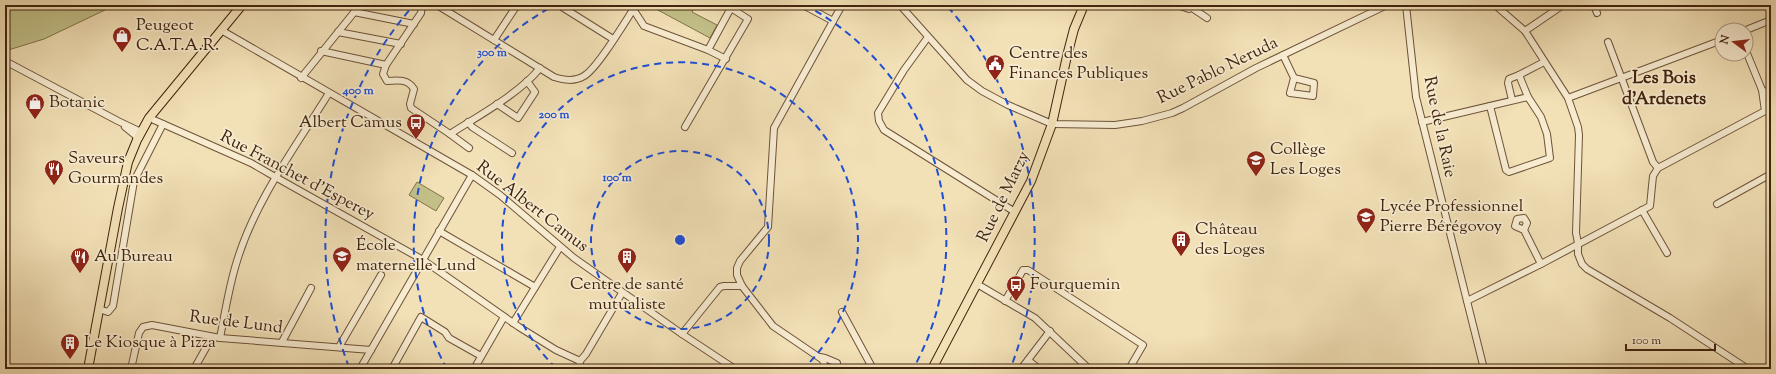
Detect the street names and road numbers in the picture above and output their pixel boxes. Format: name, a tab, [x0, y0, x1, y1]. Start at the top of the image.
street label: Rue Pablo Neruda	[1154, 31, 1283, 111]
street label: Rue de la Raie	[1417, 74, 1461, 180]
street label: Rue Franchet d'Esperey	[216, 125, 379, 227]
street label: Rue de Marzy	[972, 147, 1037, 247]
street label: Rue Albert Camus	[471, 156, 593, 259]
street label: Rue de Lund	[188, 305, 284, 341]

